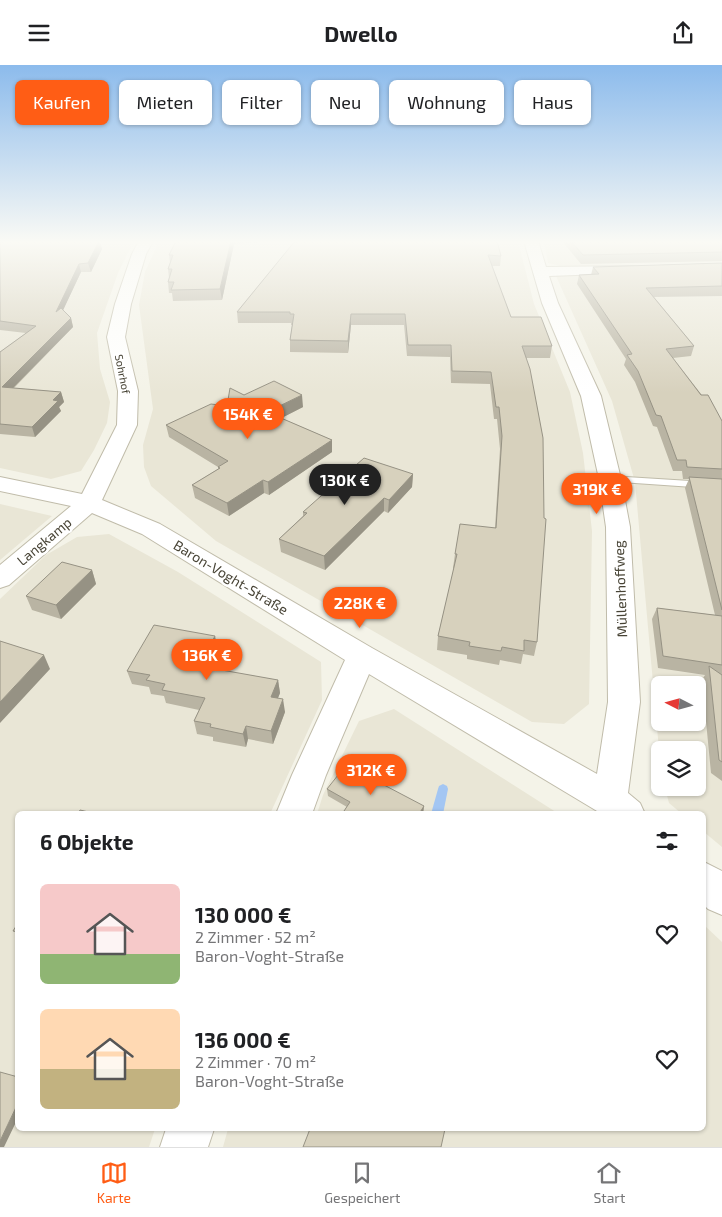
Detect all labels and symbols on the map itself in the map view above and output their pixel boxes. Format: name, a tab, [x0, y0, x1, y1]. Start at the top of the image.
street label: Sohrhof	[113, 353, 133, 396]
pin: 154K €	[207, 397, 289, 440]
pin: 130K €	[304, 463, 386, 506]
pin: 319K €	[556, 473, 638, 515]
street label: Langkamp	[13, 513, 75, 569]
street label: Baron-Voght-Straße	[171, 536, 291, 618]
street label: Müllenhoffweg	[610, 540, 630, 638]
pin: 228K €	[319, 587, 401, 629]
pin: 136K €	[166, 639, 248, 681]
north arrow	[651, 676, 706, 731]
pin: 312K €	[330, 753, 412, 796]

